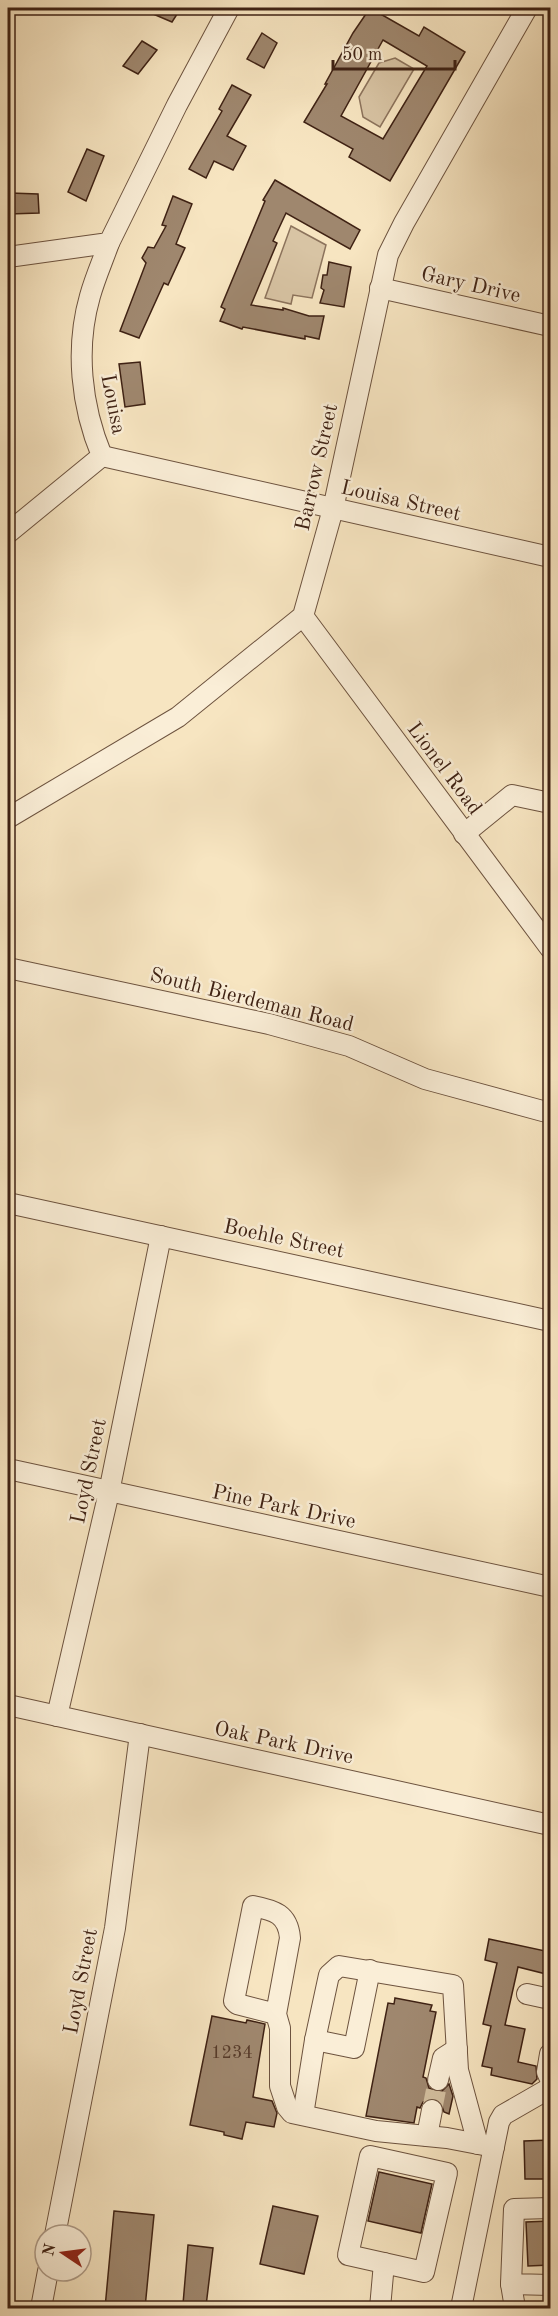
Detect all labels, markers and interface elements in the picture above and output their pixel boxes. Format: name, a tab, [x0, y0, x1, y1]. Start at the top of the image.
scale bar	[333, 33, 454, 71]
text: 50 m	[342, 46, 382, 64]
street label: Gary Drive	[419, 264, 523, 307]
street label: Louisa	[96, 372, 129, 436]
street label: Barrow Street	[293, 402, 342, 533]
street label: Louisa Street	[339, 477, 463, 525]
street label: Lionel Road	[402, 719, 485, 819]
street label: South Bierdeman Road	[147, 965, 356, 1036]
street label: Boehle Street	[221, 1216, 346, 1263]
street label: Loyd Street	[68, 1417, 111, 1526]
street label: Pine Park Drive	[210, 1482, 357, 1533]
street label: Oak Park Drive	[212, 1718, 355, 1768]
street label: Loyd Street	[61, 1927, 102, 2036]
house number: 1234	[211, 2044, 253, 2062]
north arrow	[33, 2223, 93, 2283]
text: N	[41, 2242, 60, 2258]

